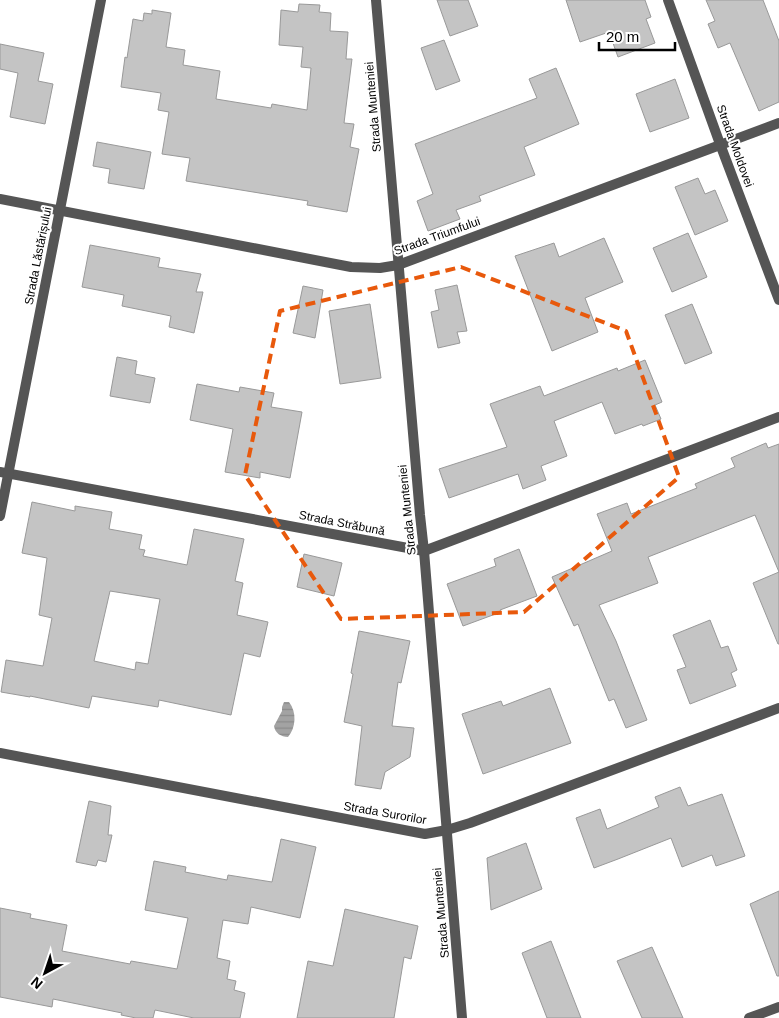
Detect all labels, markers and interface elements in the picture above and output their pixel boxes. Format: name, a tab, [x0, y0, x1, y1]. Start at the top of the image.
scale bar	[599, 20, 675, 52]
text: 20 m	[606, 28, 639, 45]
street label: Strada Munteniei	[362, 61, 384, 153]
street label: Strada Moldovei	[714, 103, 756, 189]
street label: Strada Lăstărișului	[22, 206, 54, 306]
street label: Strada Triumfului	[392, 214, 482, 258]
street label: Strada Munteniei	[395, 464, 419, 556]
street label: Strada Străbună	[298, 508, 387, 538]
street label: Strada Surorilor	[342, 799, 428, 827]
street label: Strada Munteniei	[430, 867, 452, 959]
north arrow	[20, 948, 70, 998]
text: N	[28, 974, 46, 992]

